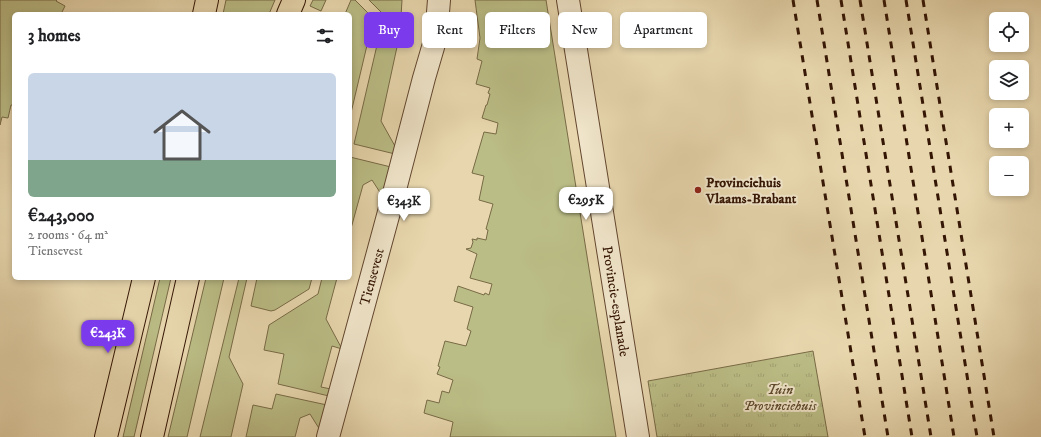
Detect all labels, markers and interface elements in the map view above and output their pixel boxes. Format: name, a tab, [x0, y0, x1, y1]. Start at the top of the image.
chip: Buy	[364, 12, 414, 48]
chip: Rent	[422, 12, 477, 48]
chip: Filters	[485, 12, 550, 48]
chip: New	[558, 12, 612, 48]
chip: Apartment	[620, 12, 707, 48]
map controls	[989, 12, 1029, 196]
button: locate	[989, 12, 1029, 52]
text: 3 homes	[28, 25, 81, 47]
icon: filters	[314, 25, 336, 47]
button: layers	[989, 60, 1029, 100]
icon: home	[146, 99, 218, 171]
button: +	[989, 108, 1029, 148]
button: −	[989, 156, 1029, 196]
place label: Provinciehuis Vlaams-Brabant	[705, 174, 797, 208]
marker: Provinciehuis Vlaams-Brabant	[693, 185, 703, 195]
pin: €295K	[558, 187, 614, 221]
pin: €343K	[376, 188, 432, 222]
text: €295K	[568, 192, 604, 208]
text: €343K	[387, 193, 421, 209]
text: €243,000	[28, 205, 94, 227]
text: 2 rooms · 64 m²	[28, 227, 108, 243]
text: Tiensevest	[28, 243, 83, 259]
street label: Provincie-esplanade	[598, 245, 633, 358]
street label: Tiensevest	[356, 246, 389, 308]
pin: €243K	[80, 320, 136, 354]
text: €243K	[90, 325, 126, 341]
park label: Tuin Provinciehuis	[744, 381, 817, 415]

